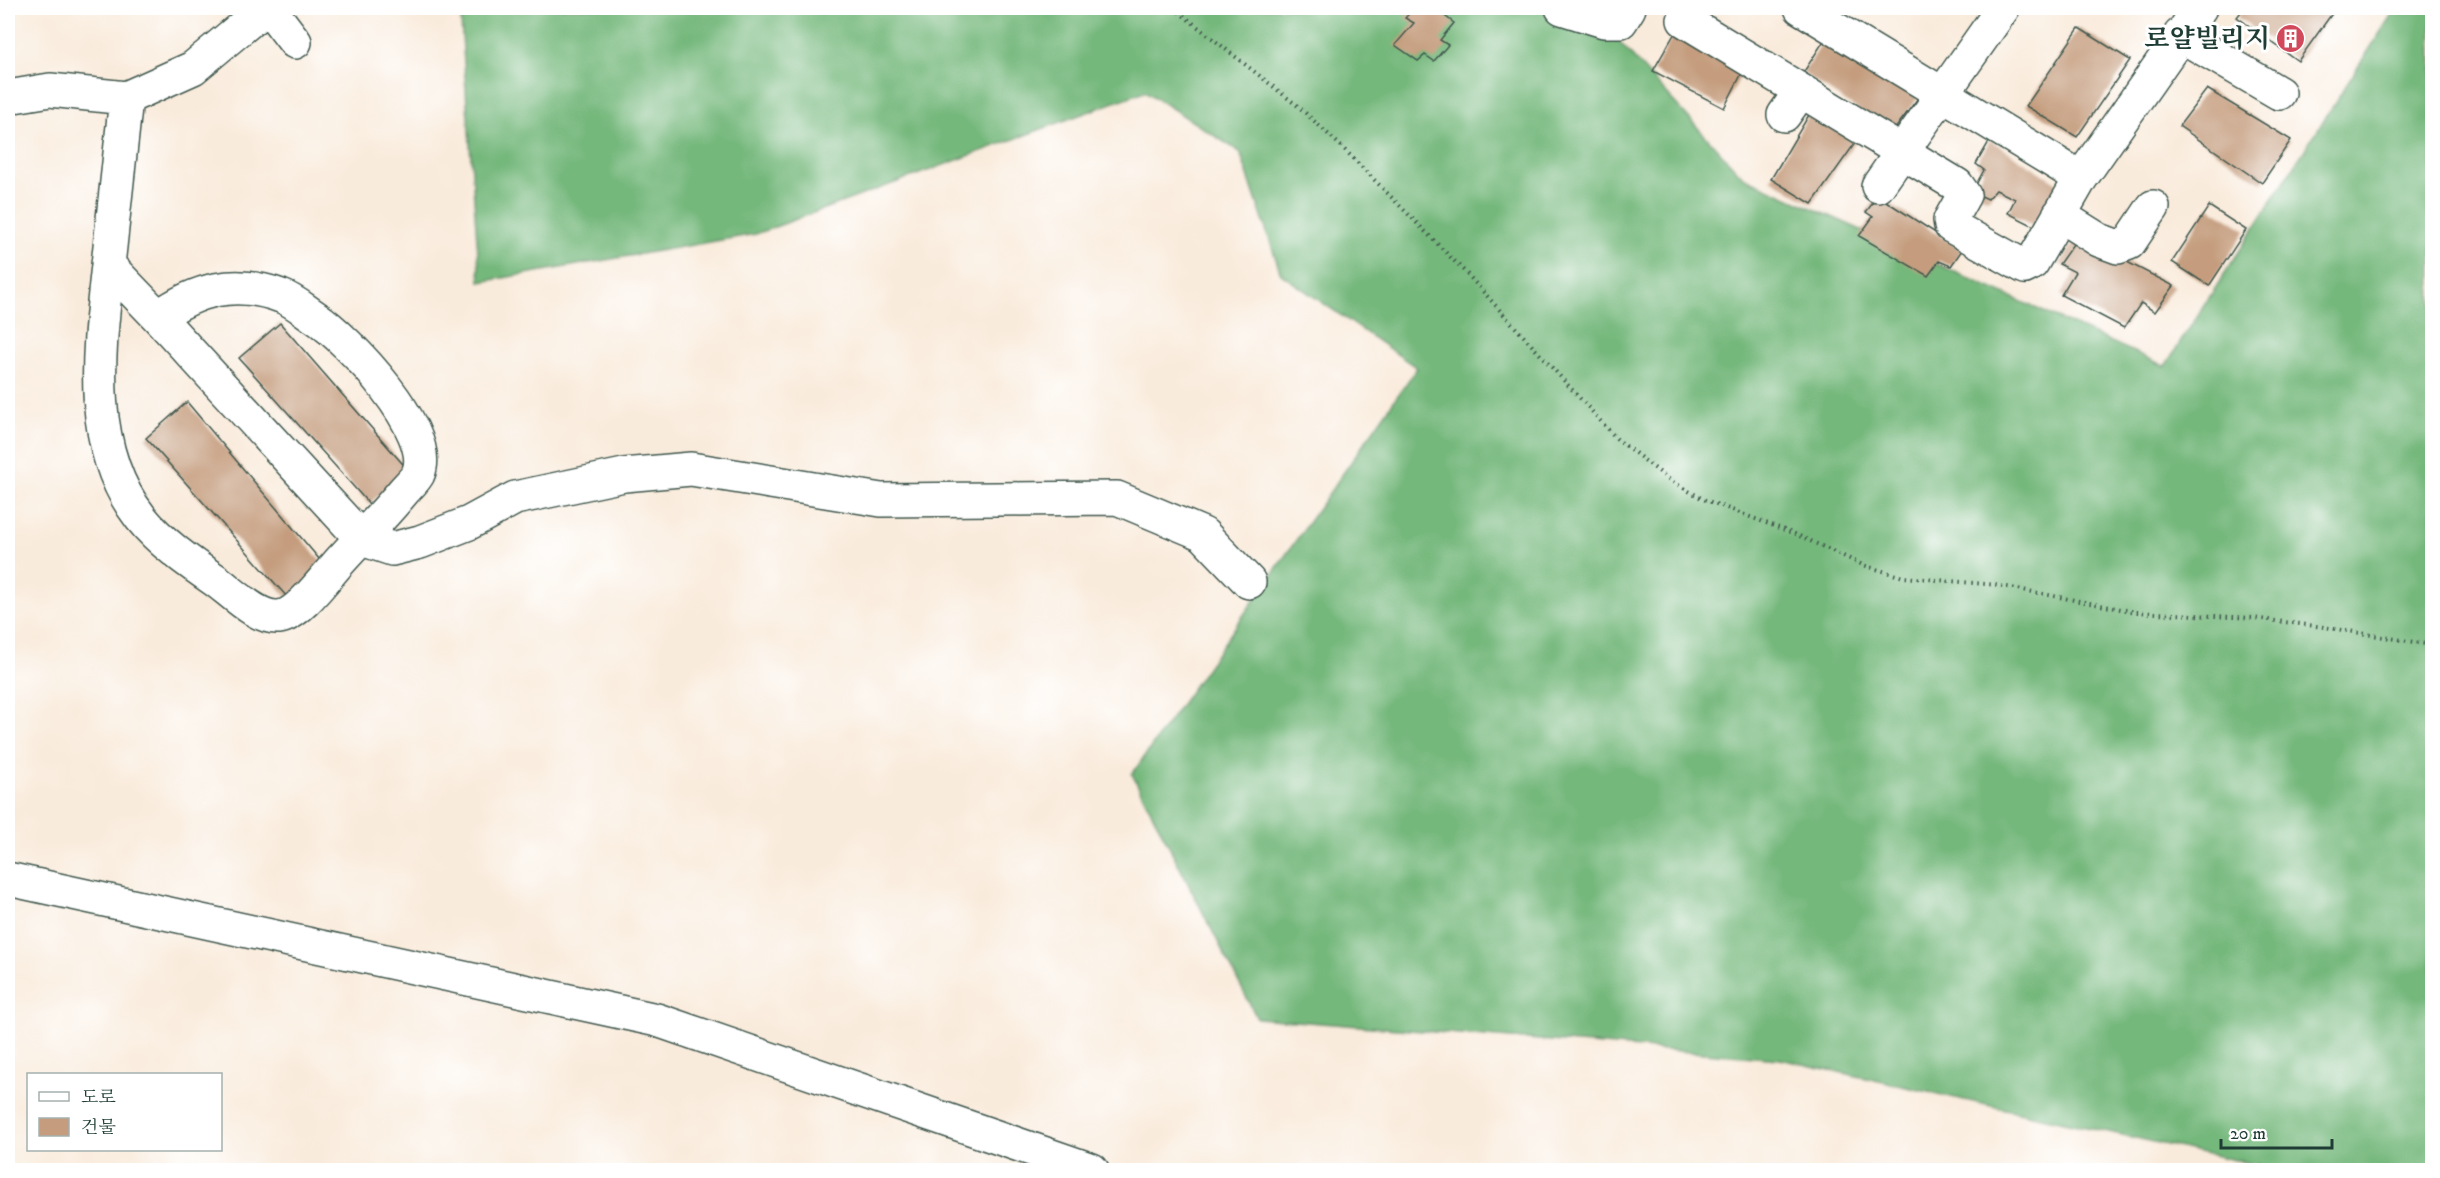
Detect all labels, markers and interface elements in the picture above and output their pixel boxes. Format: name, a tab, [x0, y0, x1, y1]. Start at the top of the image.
place label: 로얄빌리지	[2144, 23, 2270, 56]
building icon: 로얄빌리지	[2275, 23, 2307, 55]
legend	[27, 1073, 222, 1151]
text: 도로	[81, 1087, 116, 1109]
scale bar	[2221, 1112, 2332, 1150]
text: 건물	[81, 1117, 116, 1139]
text: 20 m	[2230, 1123, 2266, 1145]

